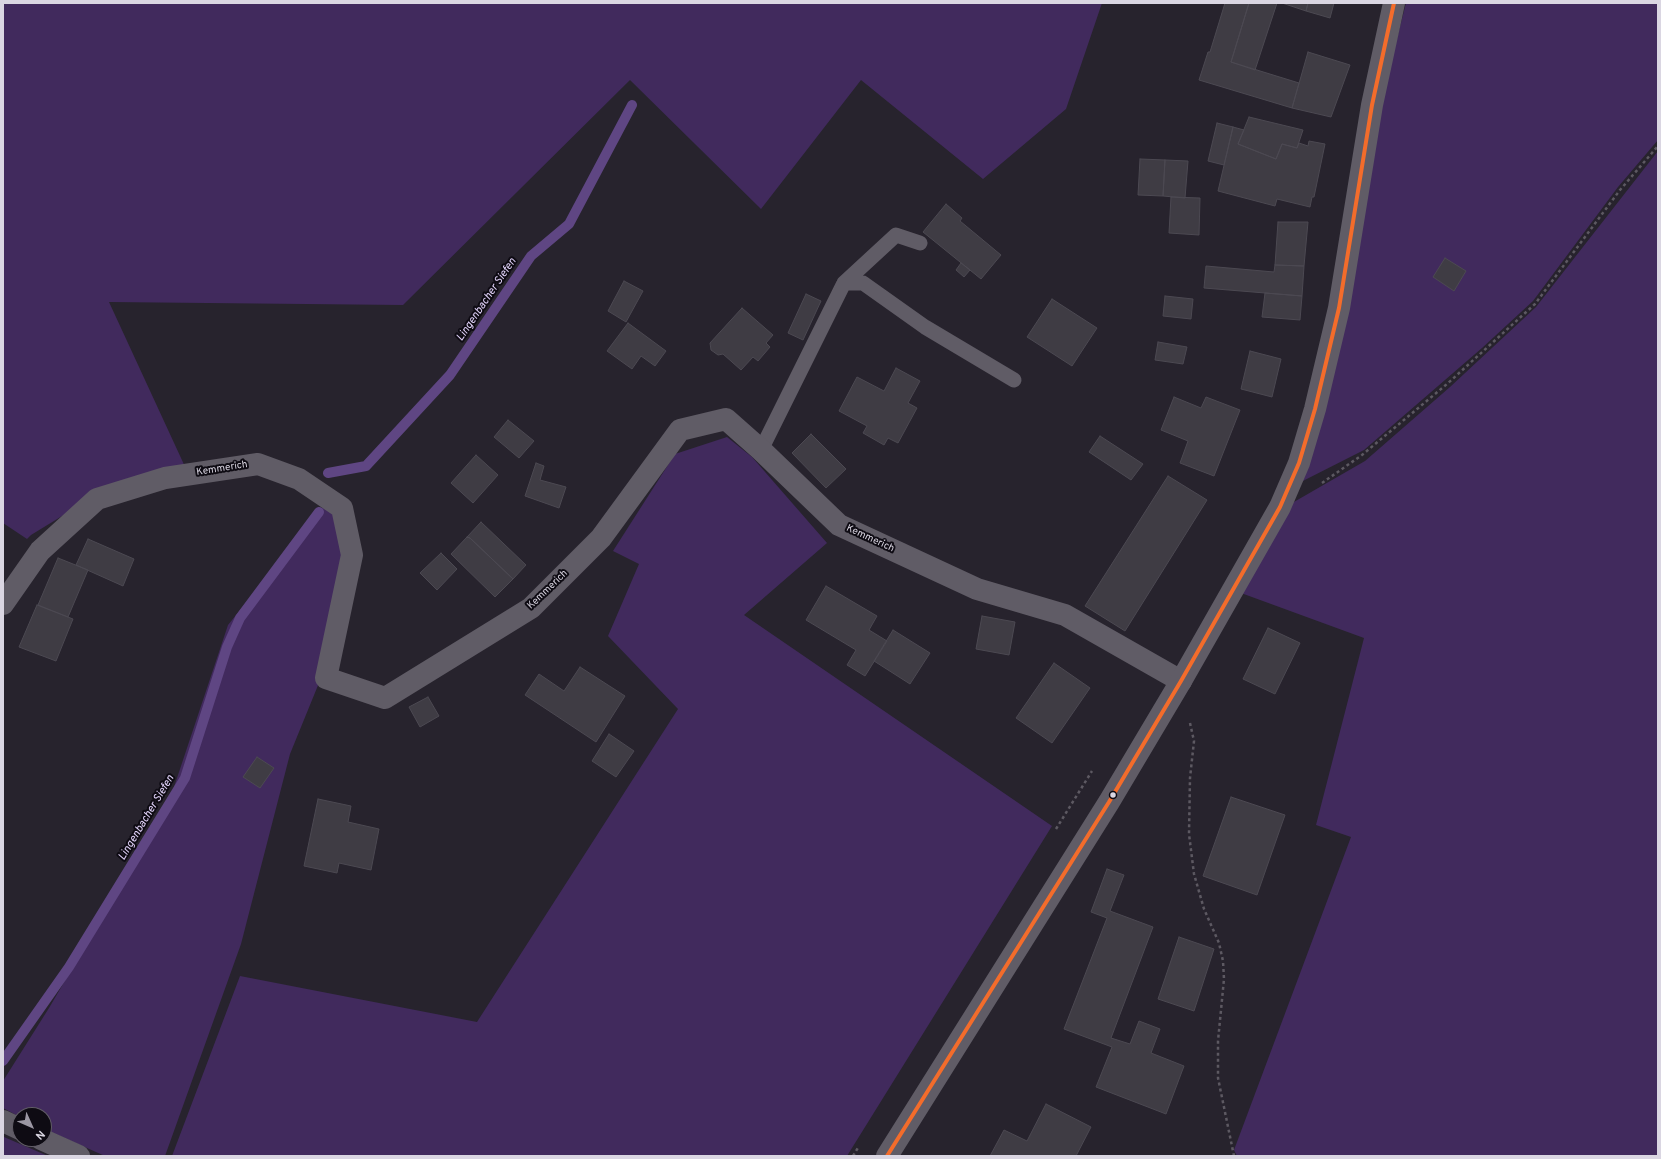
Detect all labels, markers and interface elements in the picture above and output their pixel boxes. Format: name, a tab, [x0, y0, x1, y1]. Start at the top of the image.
water label: Lingenbacher Siefen	[454, 256, 520, 344]
street label: Kemmerich	[196, 459, 248, 479]
street label: Kemmerich	[844, 523, 896, 555]
street label: Kemmerich	[525, 568, 571, 612]
water label: Lingenbacher Siefen	[116, 773, 178, 863]
unlabelled marker	[1108, 790, 1118, 800]
north arrow	[12, 1107, 52, 1147]
text: N	[32, 1127, 48, 1143]

